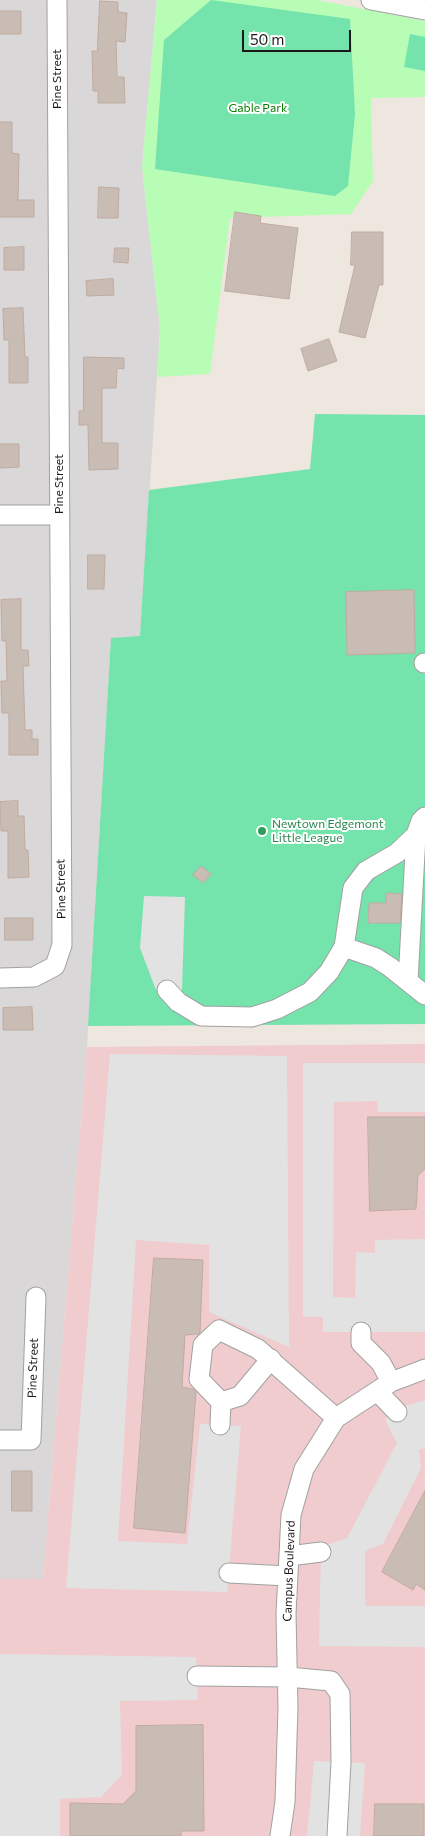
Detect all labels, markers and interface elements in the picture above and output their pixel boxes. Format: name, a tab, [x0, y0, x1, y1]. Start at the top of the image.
scale bar	[245, 20, 354, 52]
text: 50 m	[250, 30, 284, 48]
street label: Pine Street	[50, 49, 64, 109]
park label: Gable Park	[229, 101, 287, 115]
street label: Pine Street	[52, 454, 66, 514]
place label: Newtown Edgemont Little League	[272, 817, 384, 845]
marker: Newtown Edgemont Little League	[256, 825, 268, 837]
street label: Pine Street	[53, 859, 69, 919]
street label: Pine Street	[25, 1338, 41, 1398]
street label: Campus Boulevard	[280, 1520, 298, 1622]

